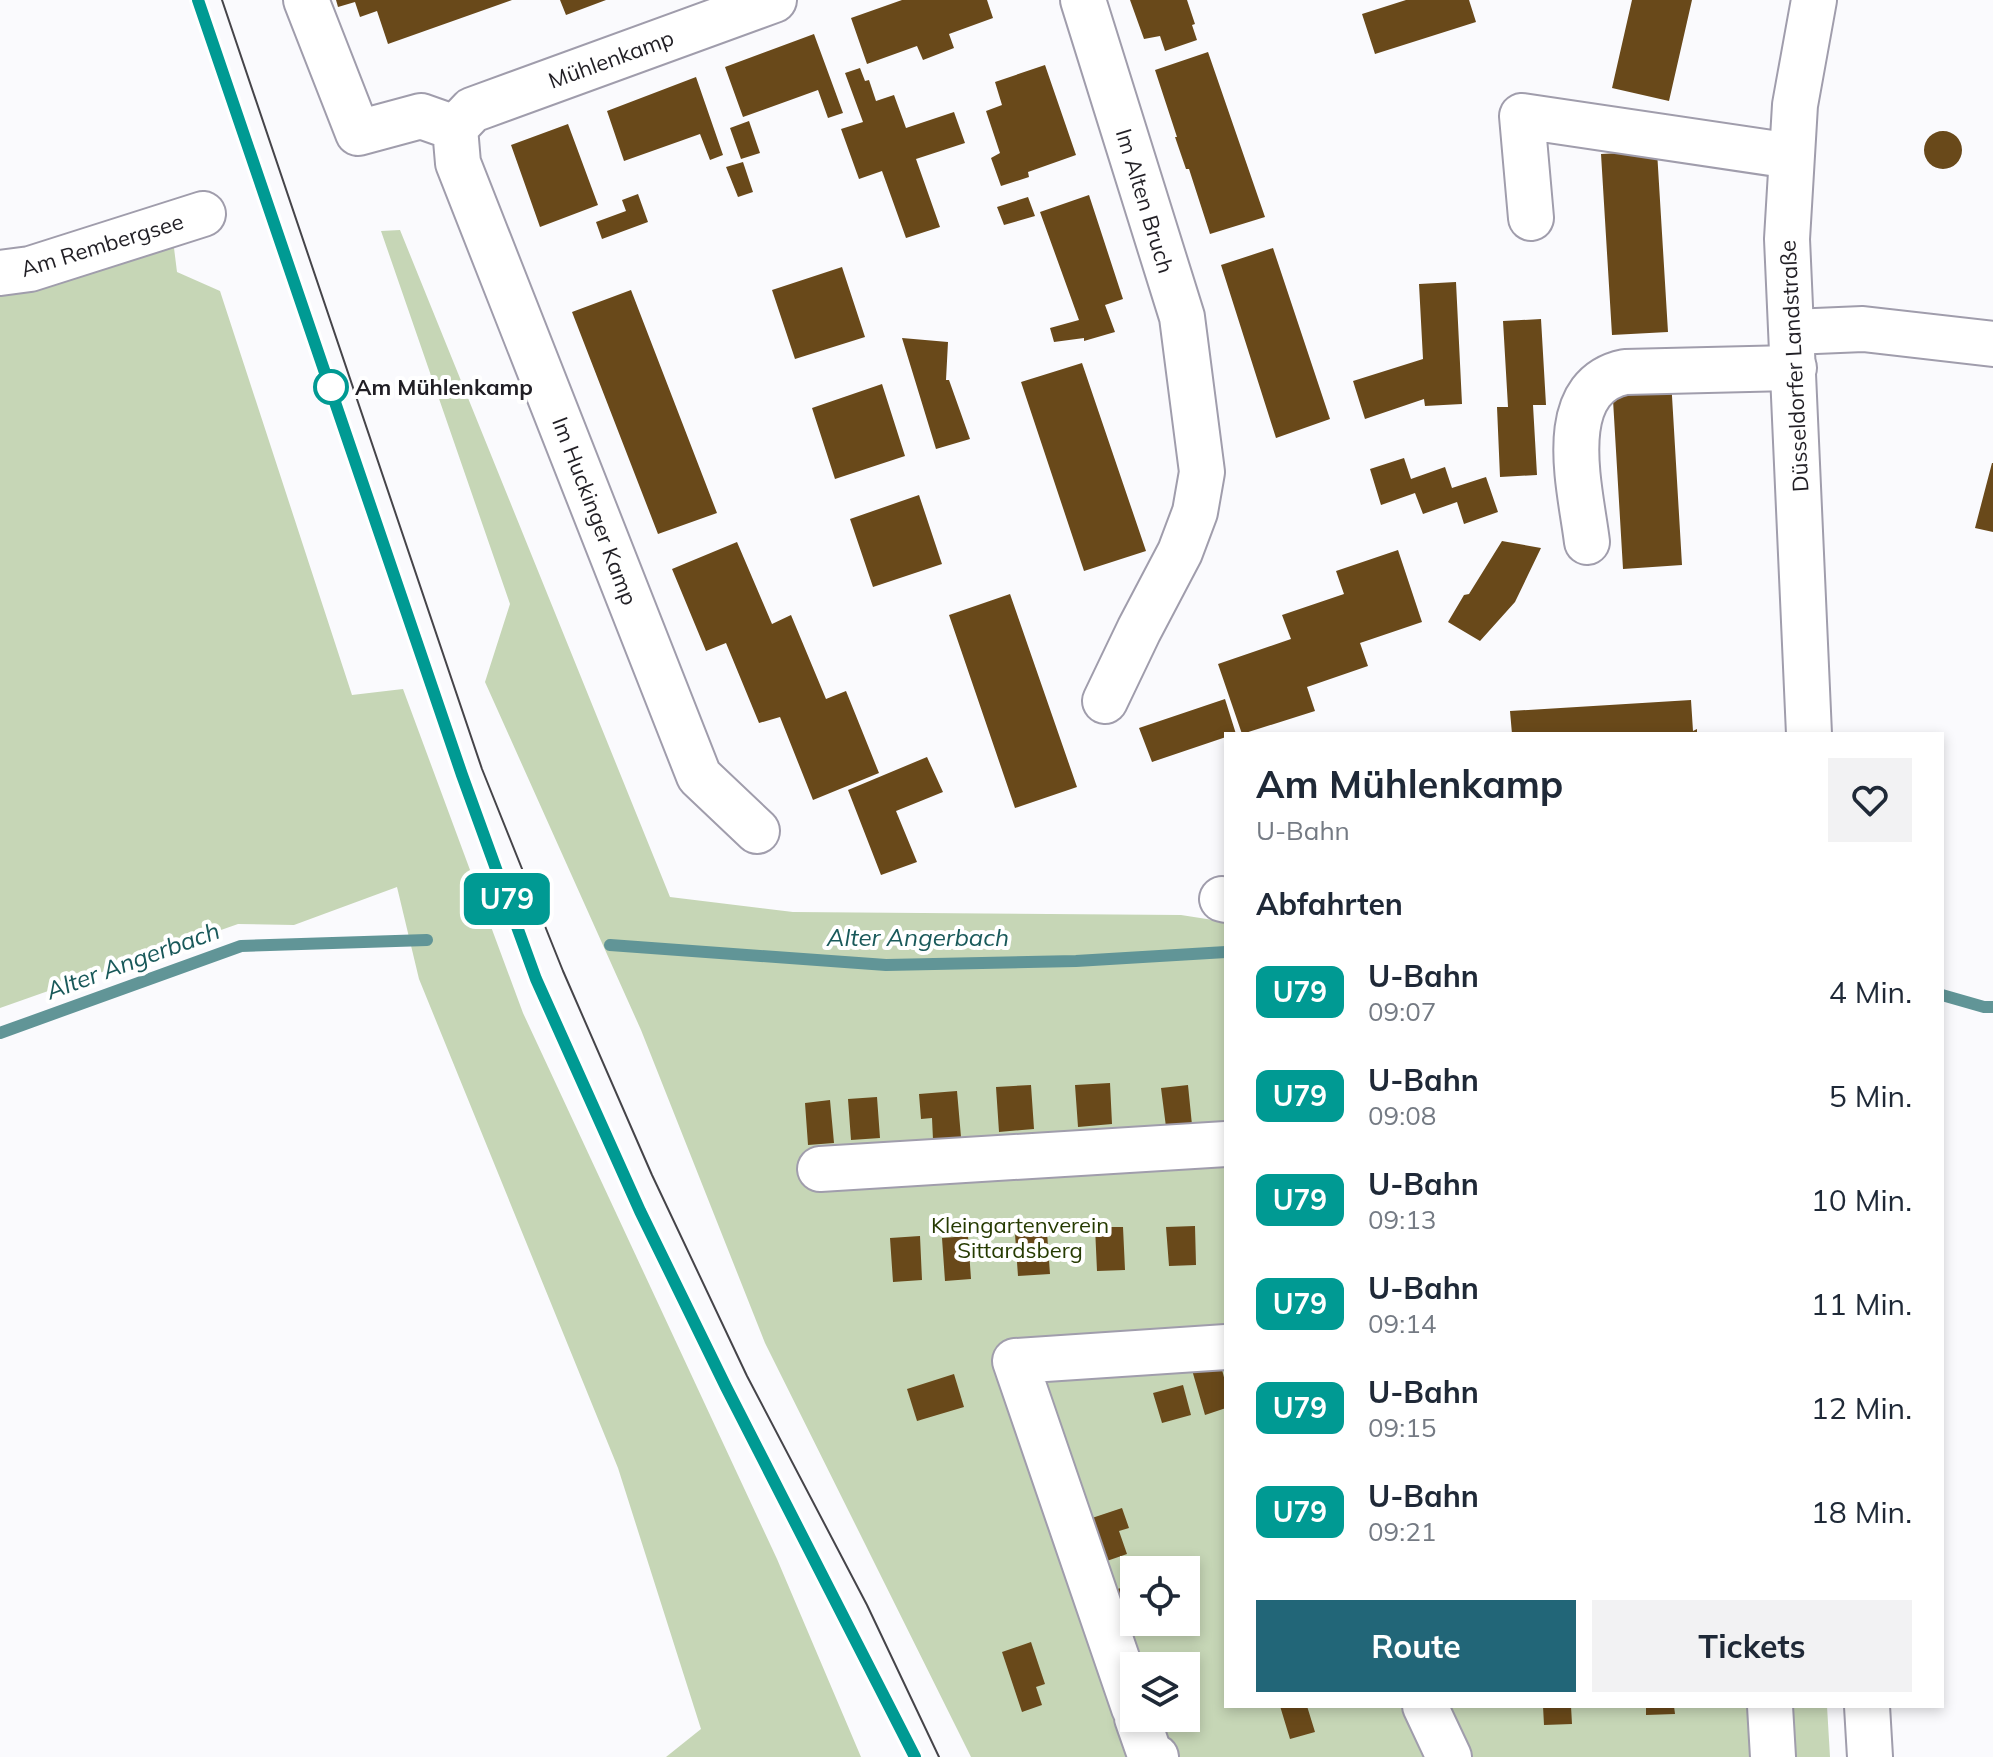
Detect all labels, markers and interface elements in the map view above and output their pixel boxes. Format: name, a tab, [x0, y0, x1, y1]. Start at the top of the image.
street label: Mühlenkamp	[544, 23, 678, 95]
street label: Im Alten Bruch	[1110, 125, 1180, 277]
street label: Am Rembergsee	[17, 207, 187, 283]
street label: Düsseldorfer Landstraße	[1773, 239, 1815, 493]
marker: Am Mühlenkamp	[314, 370, 348, 404]
place label: Am Mühlenkamp	[355, 373, 533, 401]
street label: Im Huckinger Kamp	[546, 413, 644, 609]
button: heart	[1828, 758, 1912, 842]
text: Am Mühlenkamp	[1256, 760, 1563, 808]
text: U-Bahn	[1256, 814, 1350, 847]
line badge: U79	[461, 873, 553, 925]
text: U79	[480, 881, 534, 916]
text: Abfahrten	[1256, 885, 1403, 923]
water label: Alter Angerbach	[41, 915, 223, 1006]
water label: Alter Angerbach	[826, 922, 1009, 952]
text: U-Bahn	[1368, 957, 1479, 995]
text: 4 Min.	[1829, 973, 1912, 1011]
text: U79	[1273, 974, 1327, 1009]
text: 09:07	[1368, 995, 1436, 1028]
text: U-Bahn	[1368, 1061, 1479, 1099]
text: 5 Min.	[1829, 1077, 1912, 1115]
text: U79	[1273, 1078, 1327, 1113]
text: 09:08	[1368, 1099, 1436, 1132]
text: U-Bahn	[1368, 1165, 1479, 1203]
text: 10 Min.	[1811, 1181, 1912, 1219]
text: U79	[1273, 1182, 1327, 1217]
text: 09:13	[1368, 1203, 1436, 1236]
park label: Kleingartenverein Sittardsberg	[931, 1211, 1109, 1264]
text: U-Bahn	[1368, 1269, 1479, 1307]
text: 11 Min.	[1811, 1285, 1912, 1323]
text: U79	[1273, 1286, 1327, 1321]
text: 09:14	[1368, 1307, 1436, 1340]
text: U-Bahn	[1368, 1373, 1479, 1411]
text: 12 Min.	[1811, 1389, 1912, 1427]
text: U79	[1273, 1390, 1327, 1425]
text: 09:15	[1368, 1411, 1436, 1444]
text: U-Bahn	[1368, 1477, 1479, 1515]
text: 18 Min.	[1811, 1493, 1912, 1531]
text: U79	[1273, 1494, 1327, 1529]
text: 09:21	[1368, 1515, 1436, 1548]
map controls	[1120, 1556, 1200, 1732]
button: locate	[1120, 1556, 1200, 1636]
button: Route	[1256, 1600, 1576, 1692]
button: Tickets	[1592, 1600, 1912, 1692]
button: layers	[1120, 1652, 1200, 1732]

